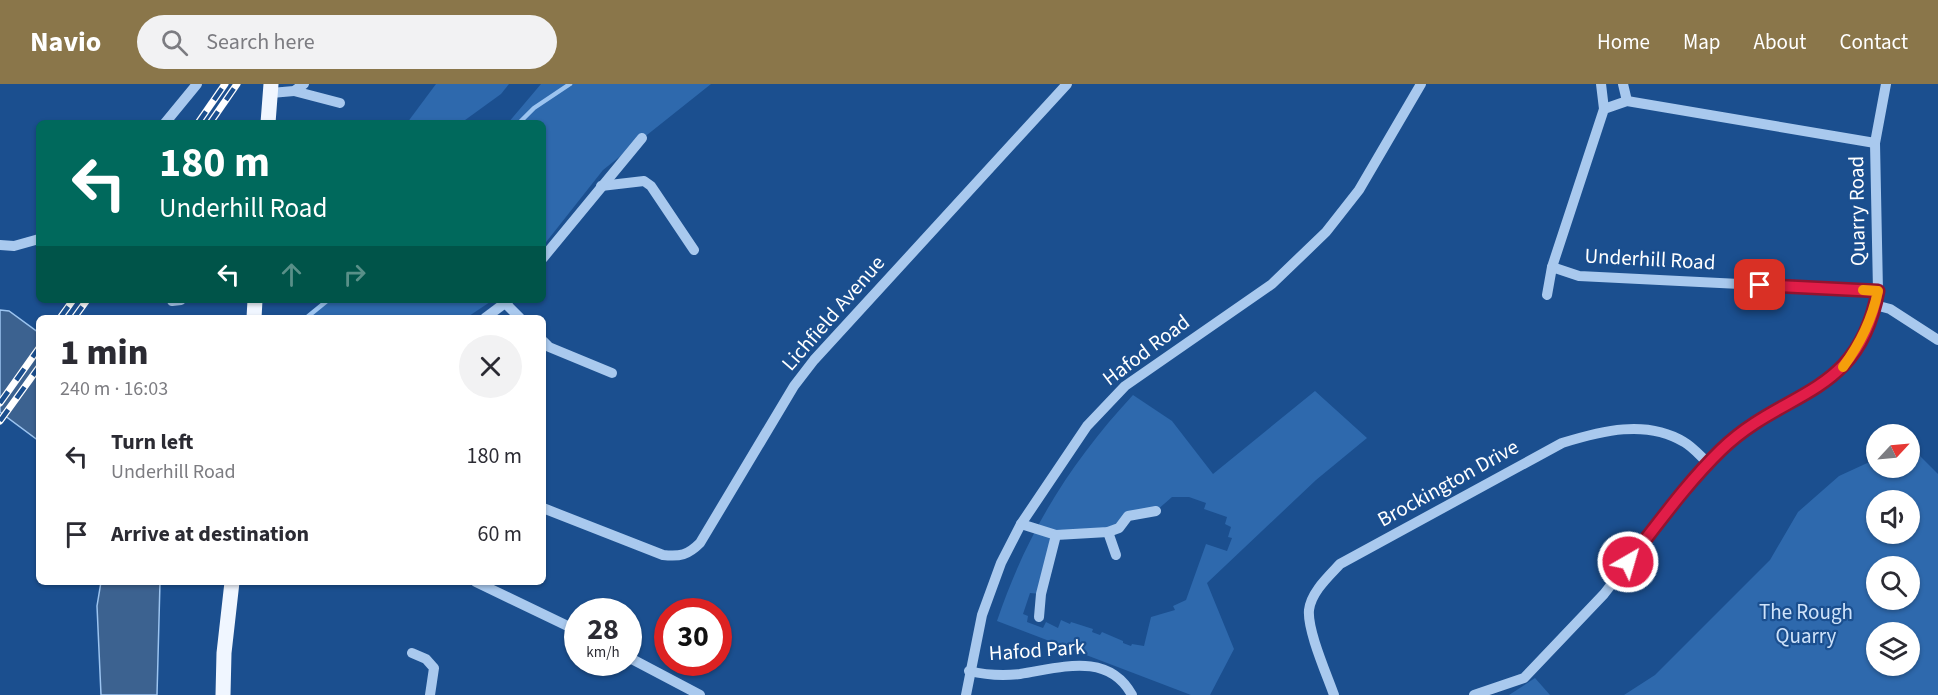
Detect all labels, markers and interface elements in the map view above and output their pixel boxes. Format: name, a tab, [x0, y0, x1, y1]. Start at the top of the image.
search box	[137, 15, 557, 69]
text: Navio	[30, 22, 101, 62]
icon: search	[158, 26, 191, 59]
text: Search here	[206, 26, 315, 58]
text: Home	[1597, 27, 1650, 57]
text: Map	[1683, 27, 1721, 57]
text: About	[1754, 27, 1806, 57]
text: Contact	[1839, 27, 1908, 57]
text: 180 m	[159, 133, 270, 193]
icon: left	[60, 144, 138, 222]
street label: Quarry Road	[1841, 156, 1873, 266]
text: Underhill Road	[159, 189, 327, 228]
street label: Underhill Road	[1584, 241, 1716, 277]
street label: Lichfield Avenue	[774, 249, 892, 377]
icon: left	[212, 258, 245, 291]
icon: ahead	[275, 258, 308, 291]
icon: right	[338, 258, 371, 291]
pin	[1734, 259, 1785, 310]
icon: arrive	[1743, 268, 1776, 301]
street label: Hafod Road	[1096, 307, 1196, 393]
text: 1 min	[60, 327, 148, 378]
button: close	[459, 335, 522, 398]
text: 240 m · 16:03	[60, 375, 168, 403]
north arrow	[1866, 424, 1920, 478]
map controls	[1866, 424, 1920, 676]
text: Turn left	[111, 426, 193, 458]
street label: Brockington Drive	[1372, 432, 1524, 534]
icon: left	[60, 440, 93, 473]
text: 180 m	[467, 440, 522, 472]
text: Underhill Road	[111, 458, 236, 486]
button: sound	[1866, 490, 1920, 544]
icon: arrive	[60, 518, 93, 551]
text: Arrive at destination	[111, 518, 309, 550]
text: 60 m	[477, 518, 522, 550]
position arrow	[1596, 530, 1660, 594]
button: search	[1866, 556, 1920, 610]
park label: The Rough Quarry	[1759, 597, 1853, 651]
speed limit sign: 30	[654, 598, 732, 676]
text: 28	[587, 608, 619, 651]
button: layers	[1866, 622, 1920, 676]
street label: Hafod Park	[988, 632, 1087, 668]
text: km/h	[586, 642, 620, 663]

